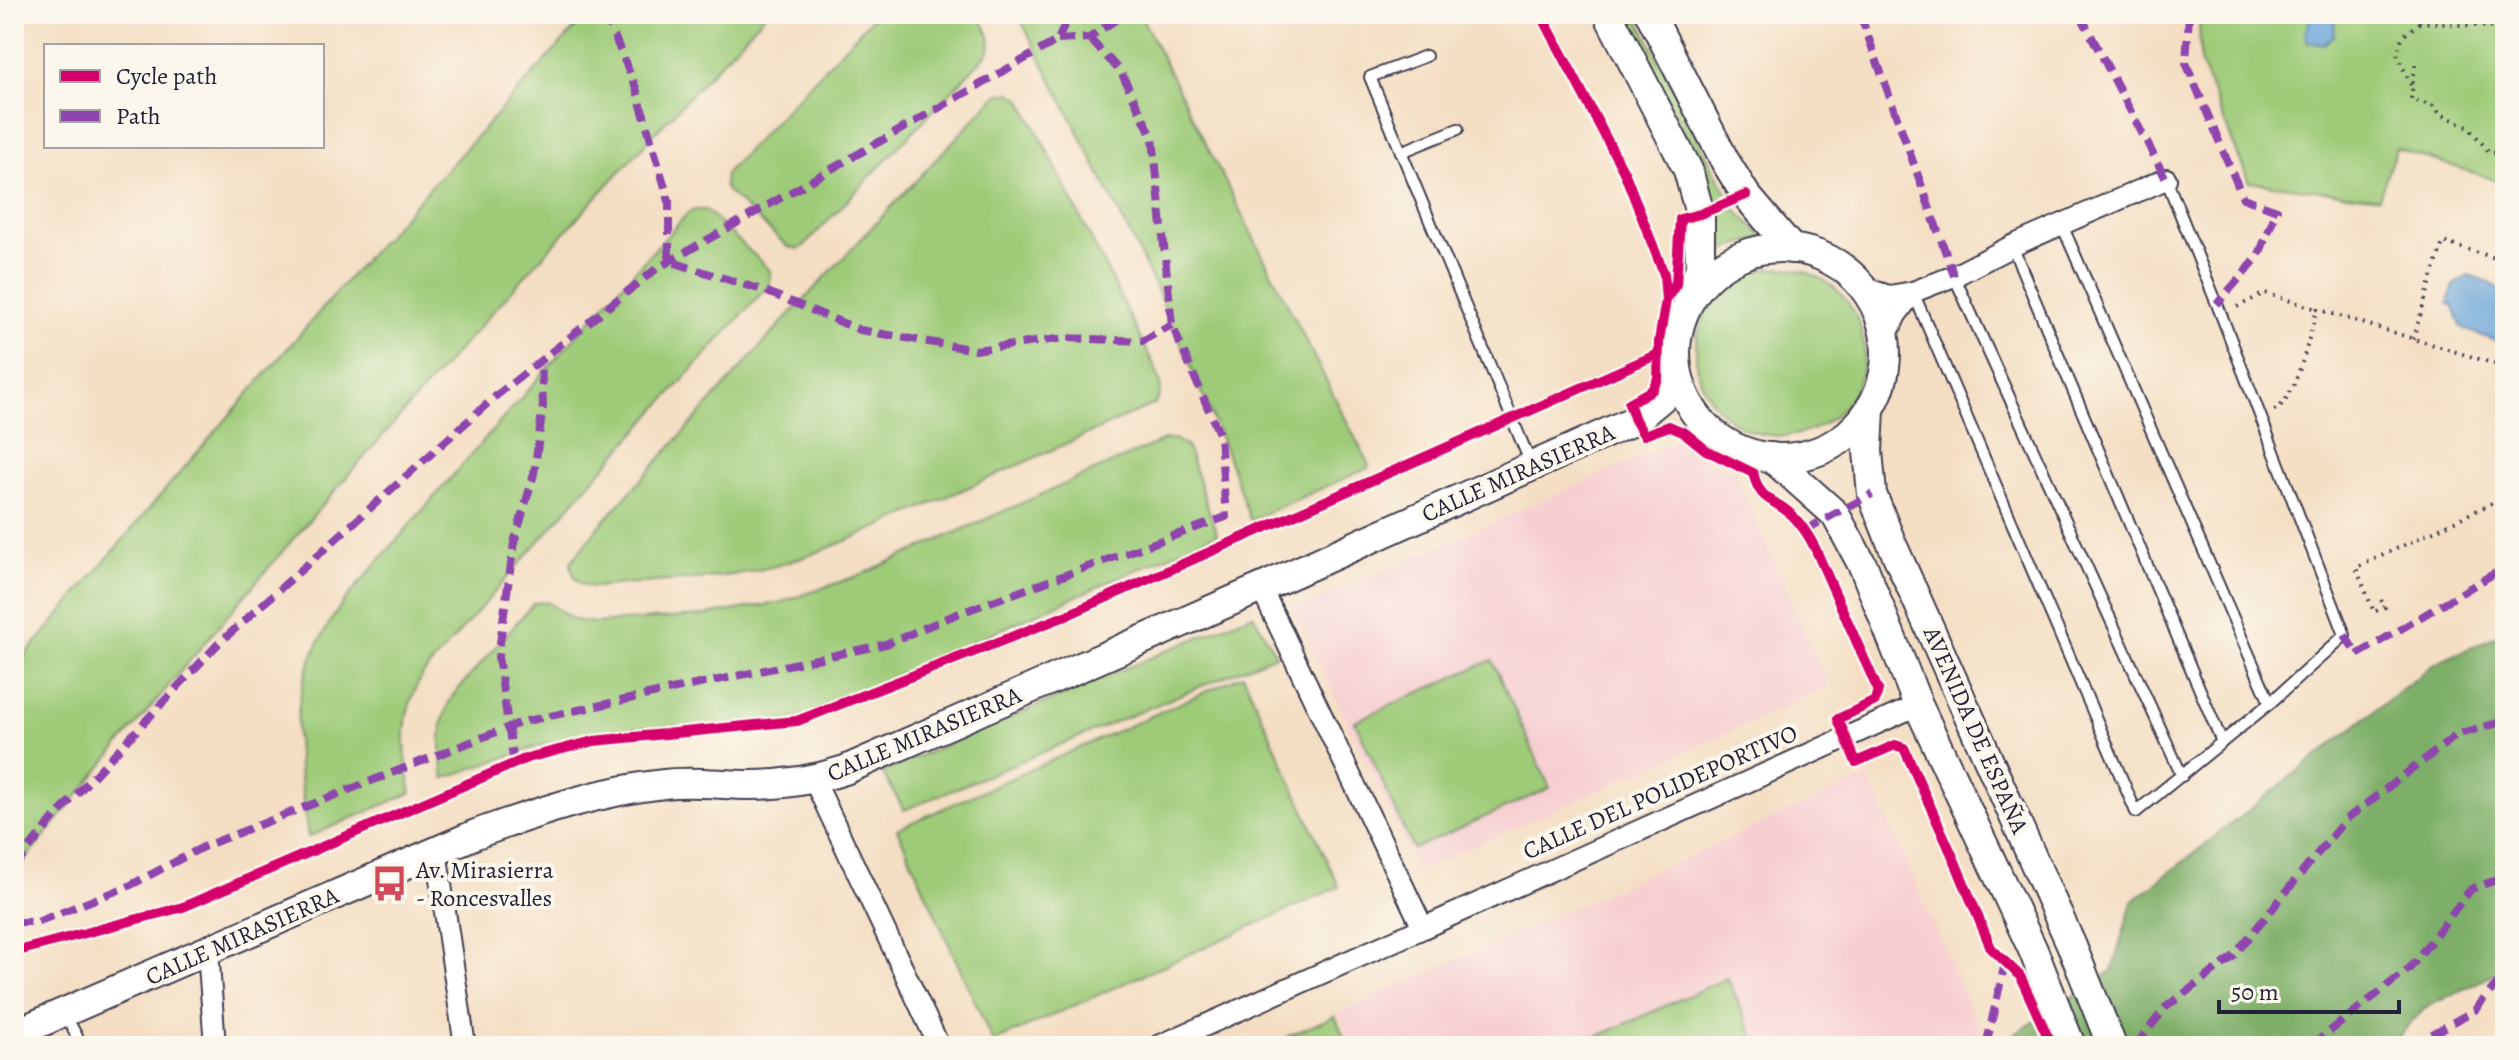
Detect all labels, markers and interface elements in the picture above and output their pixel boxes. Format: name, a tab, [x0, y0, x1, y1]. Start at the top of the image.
legend	[44, 44, 324, 148]
text: Cycle path	[116, 60, 217, 92]
text: Path	[116, 100, 161, 132]
street label: CALLE MIRASIERRA	[1417, 416, 1620, 530]
street label: AVENIDA DE ESPAÑA	[1916, 620, 2036, 840]
street label: CALLE MIRASIERRA	[822, 678, 1027, 789]
street label: CALLE DEL POLIDEPORTIVO	[1518, 717, 1802, 867]
place label: Av. Mirasierra - Roncesvalles	[415, 854, 554, 914]
bus stop icon: Av. Mirasierra - Roncesvalles	[371, 865, 409, 903]
street label: CALLE MIRASIERRA	[141, 879, 344, 993]
scale bar	[2219, 964, 2399, 1014]
text: 50 m	[2231, 976, 2279, 1008]

